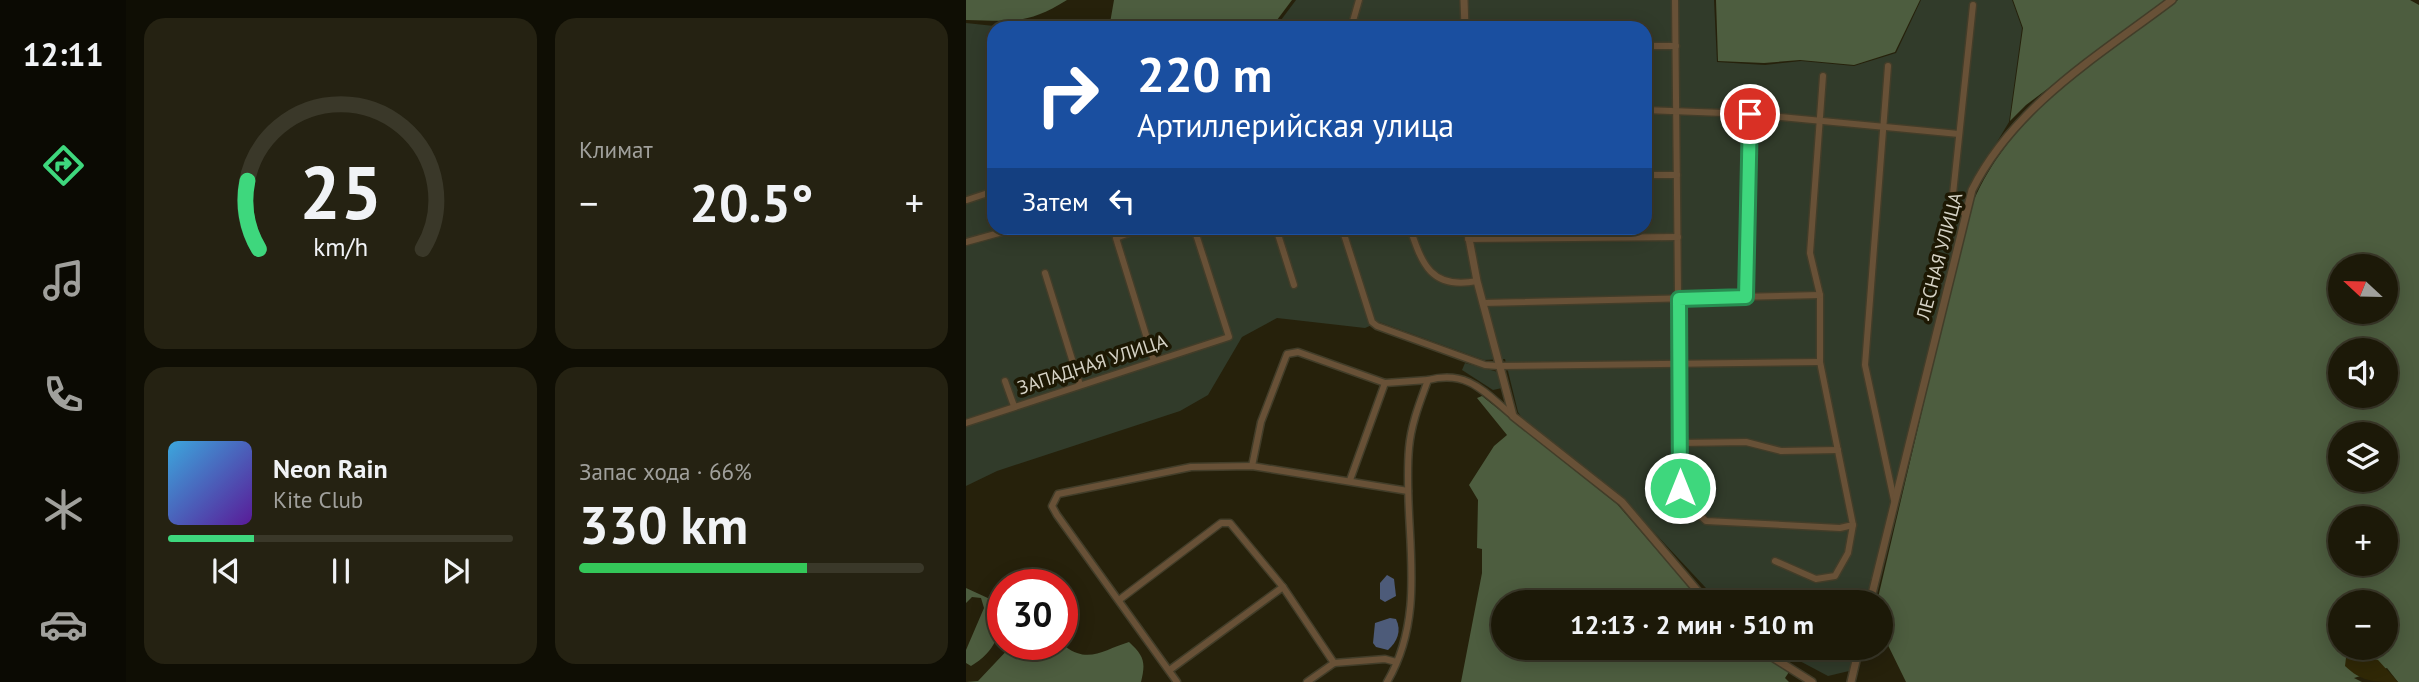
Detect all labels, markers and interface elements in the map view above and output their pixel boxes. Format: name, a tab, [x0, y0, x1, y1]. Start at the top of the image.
text: 12:11	[22, 33, 104, 75]
text: 220 m	[1137, 42, 1272, 106]
icon: right	[1022, 49, 1113, 140]
pin	[1720, 84, 1780, 144]
icon: arrive	[1731, 95, 1769, 133]
text: Артиллерийская улица	[1137, 104, 1454, 146]
text: Климат	[579, 135, 653, 164]
icon: directions	[39, 141, 88, 190]
text: 25	[299, 146, 382, 240]
text: 20.5°	[690, 169, 813, 236]
text: −	[579, 178, 598, 227]
text: +	[905, 178, 924, 227]
icon: left	[1103, 182, 1141, 220]
text: Затем	[1022, 185, 1089, 218]
street label: ЛЕСНАЯ УЛИЦА	[1910, 190, 1968, 323]
text: km/h	[313, 231, 368, 263]
north arrow	[2328, 254, 2398, 324]
map controls	[2328, 254, 2398, 660]
icon: music	[39, 256, 88, 305]
street label: ЗАПАДНАЯ УЛИЦА	[1014, 329, 1170, 399]
button: sound	[2328, 338, 2398, 408]
icon: phone	[39, 370, 88, 419]
button: layers	[2328, 422, 2398, 492]
position arrow	[1643, 451, 1717, 525]
text: Neon Rain	[273, 452, 388, 485]
text: Запас хода · 66%	[579, 457, 752, 486]
icon: climate	[39, 485, 88, 534]
text: Kite Club	[273, 485, 363, 514]
text: 330 km	[579, 491, 748, 558]
button: +	[2328, 506, 2398, 576]
icon: previous	[207, 552, 245, 590]
icon: pause	[322, 552, 360, 590]
icon: next	[437, 552, 475, 590]
speed limit sign: 30	[987, 569, 1078, 660]
button: −	[2328, 590, 2398, 660]
icon: car	[39, 600, 88, 649]
text: 12:13 · 2 мин · 510 m	[1570, 608, 1814, 641]

